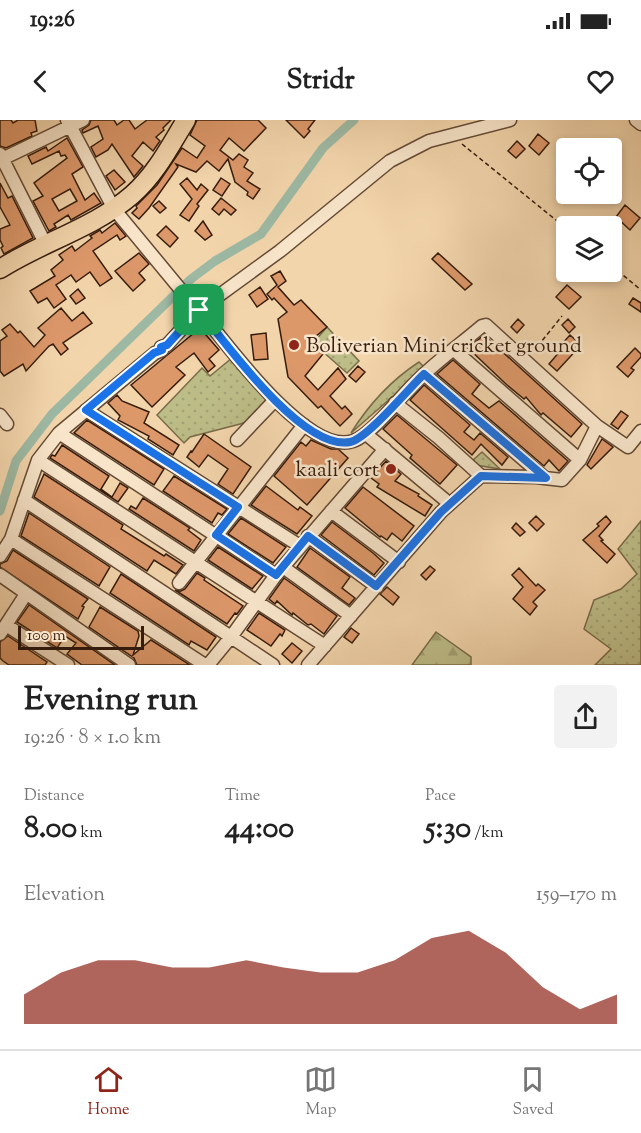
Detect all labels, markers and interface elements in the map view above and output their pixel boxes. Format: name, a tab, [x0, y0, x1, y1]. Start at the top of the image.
text: 19:26	[30, 5, 75, 37]
text: Stridr	[286, 62, 355, 101]
icon: back	[24, 65, 57, 98]
icon: heart	[584, 65, 617, 98]
map controls	[556, 138, 622, 282]
button: locate	[556, 138, 622, 204]
button: layers	[556, 216, 622, 282]
pin	[173, 284, 224, 335]
icon: arrive	[182, 293, 215, 326]
place label: Boliverian Mini cricket ground	[306, 332, 582, 362]
marker: Boliverian Mini cricket ground	[287, 338, 301, 352]
place label: kaali cort	[296, 456, 379, 486]
marker: kaali cort	[384, 462, 398, 476]
scale bar	[18, 623, 144, 650]
text: 100 m	[27, 625, 66, 648]
text: Evening run	[24, 677, 198, 725]
button: share	[554, 685, 617, 748]
text: 19:26 · 8 × 1.0 km	[24, 724, 161, 753]
text: Distance	[24, 785, 84, 808]
text: Time	[225, 785, 260, 808]
text: Pace	[425, 785, 456, 808]
text: 8.00	[24, 808, 77, 851]
text: 44:00	[225, 808, 294, 851]
text: 5:30	[425, 808, 471, 851]
text: km	[77, 822, 103, 845]
text: /km	[471, 822, 503, 845]
text: Elevation	[24, 881, 105, 910]
text: 159–170 m	[536, 881, 617, 910]
tab: Home	[87, 1063, 129, 1122]
tab: Map	[304, 1063, 337, 1122]
tab: Saved	[512, 1063, 553, 1122]

